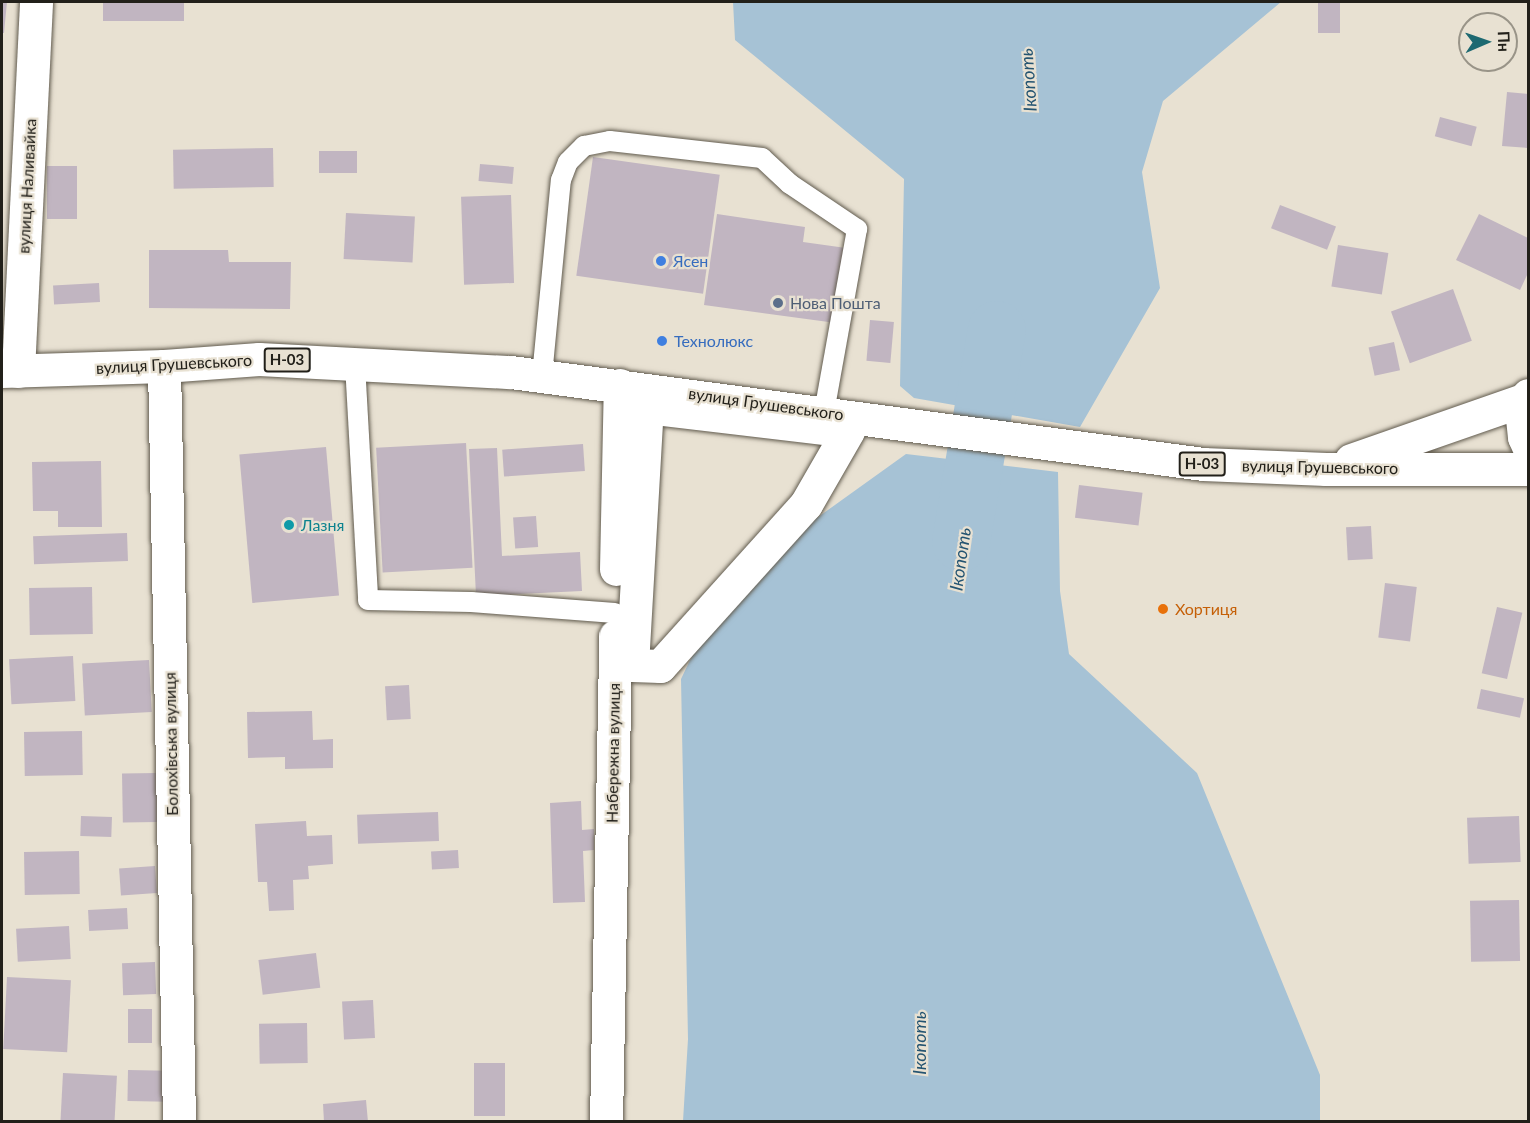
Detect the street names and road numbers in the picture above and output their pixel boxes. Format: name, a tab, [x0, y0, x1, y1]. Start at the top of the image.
street label: вулиця Наливайка	[14, 118, 40, 254]
road number: Н-03	[263, 348, 311, 372]
street label: вулиця Грушевського	[95, 350, 253, 378]
street label: вулиця Грушевського	[687, 384, 845, 424]
road number: Н-03	[1178, 452, 1226, 476]
street label: вулиця Грушевського	[1242, 456, 1398, 478]
street label: Болохівська вулиця	[160, 672, 182, 816]
street label: Набережна вулиця	[602, 683, 624, 823]

